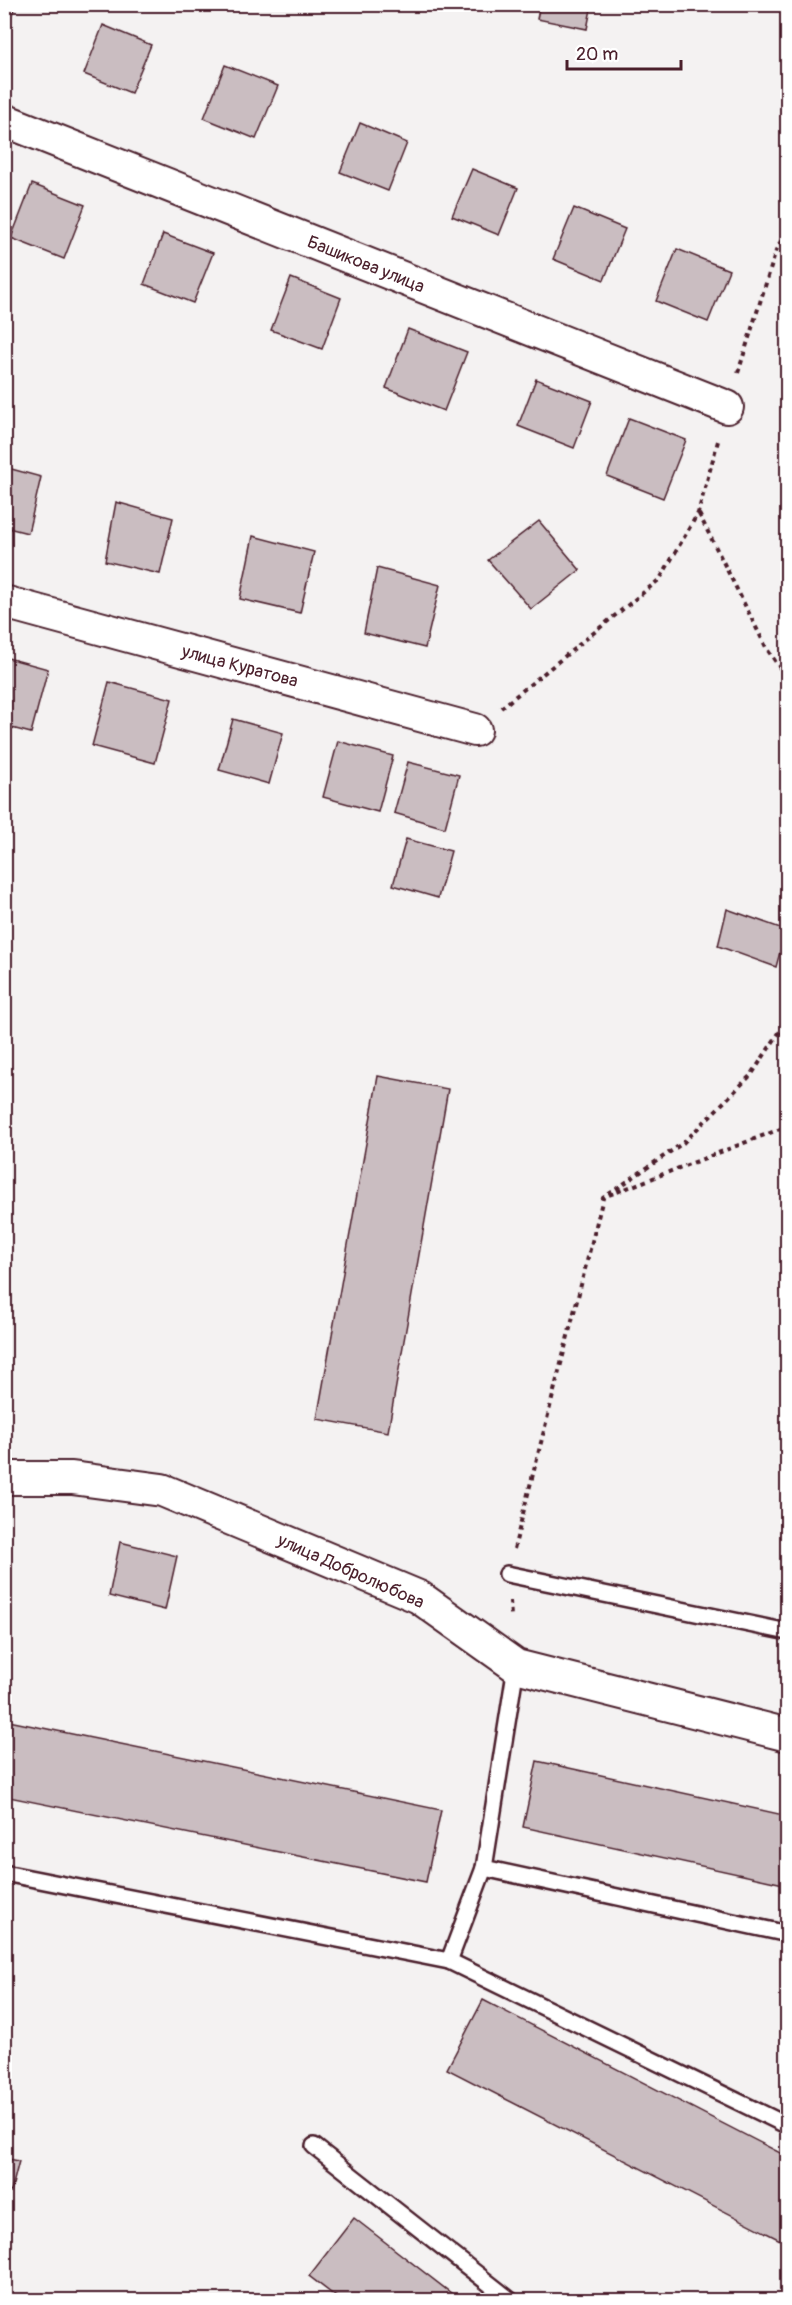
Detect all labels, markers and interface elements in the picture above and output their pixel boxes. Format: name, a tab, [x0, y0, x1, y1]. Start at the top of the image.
scale bar	[567, 33, 681, 71]
text: 20 m	[576, 43, 618, 66]
street label: Башикова улица	[304, 230, 428, 299]
street label: улица Куратова	[178, 640, 301, 693]
street label: улица Добролюбова	[273, 1528, 428, 1614]

